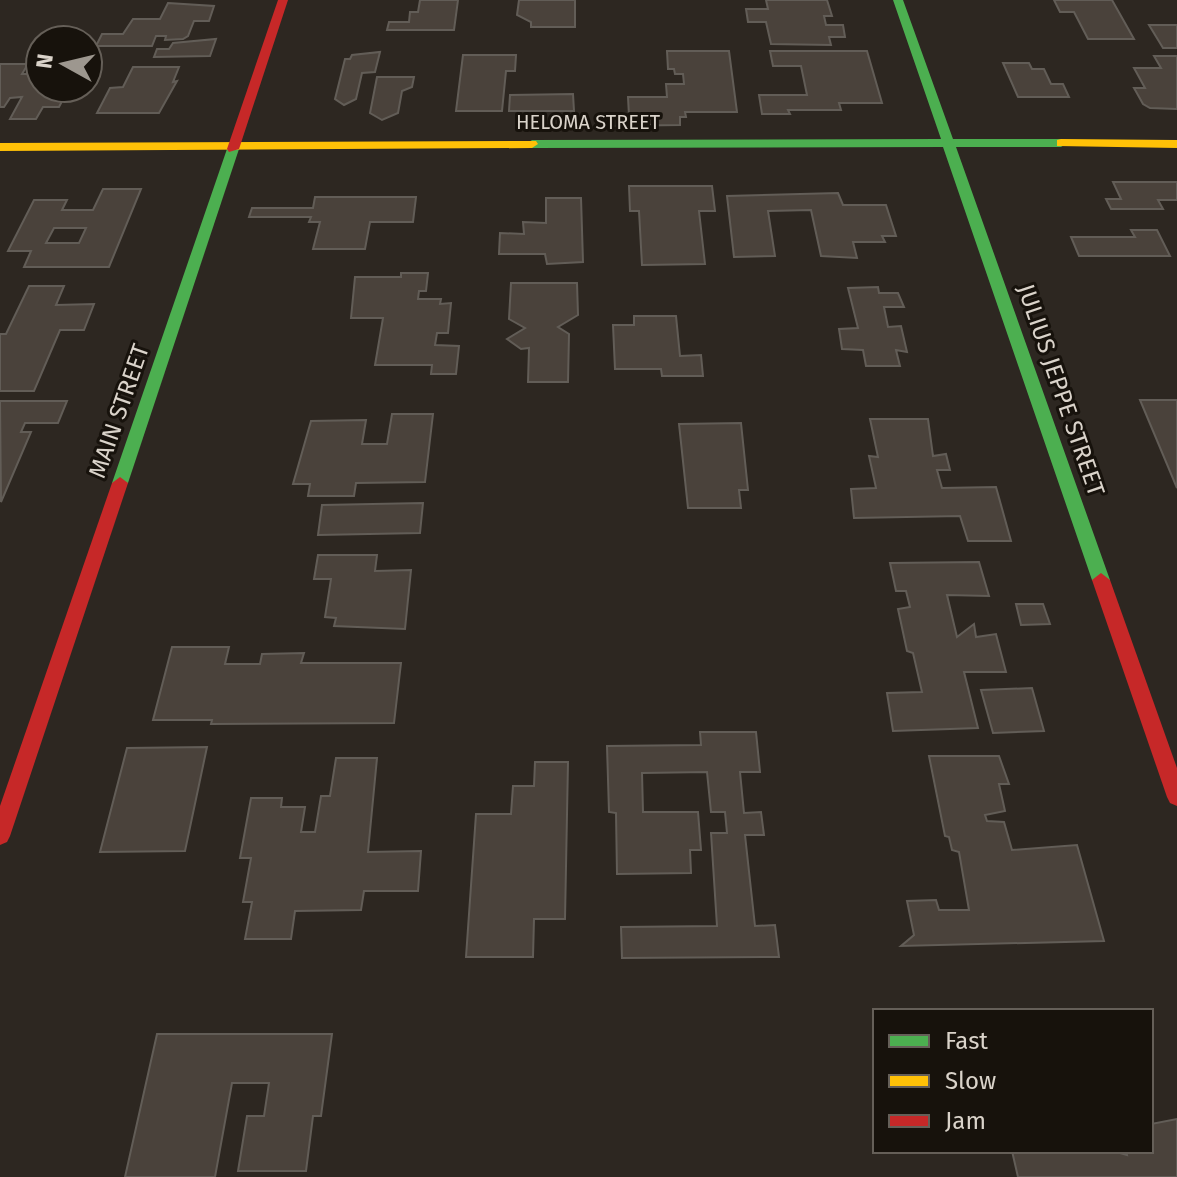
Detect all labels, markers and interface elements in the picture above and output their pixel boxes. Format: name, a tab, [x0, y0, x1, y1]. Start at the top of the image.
north arrow	[24, 24, 104, 104]
text: N	[30, 52, 59, 70]
street label: HELOMA STREET	[516, 110, 661, 134]
street label: JULIUS JEPPE STREET	[1012, 280, 1111, 500]
street label: MAIN STREET	[83, 340, 155, 482]
legend	[873, 1009, 1153, 1153]
text: Fast	[945, 1027, 988, 1055]
text: Slow	[945, 1067, 996, 1095]
text: Jam	[945, 1107, 986, 1135]

